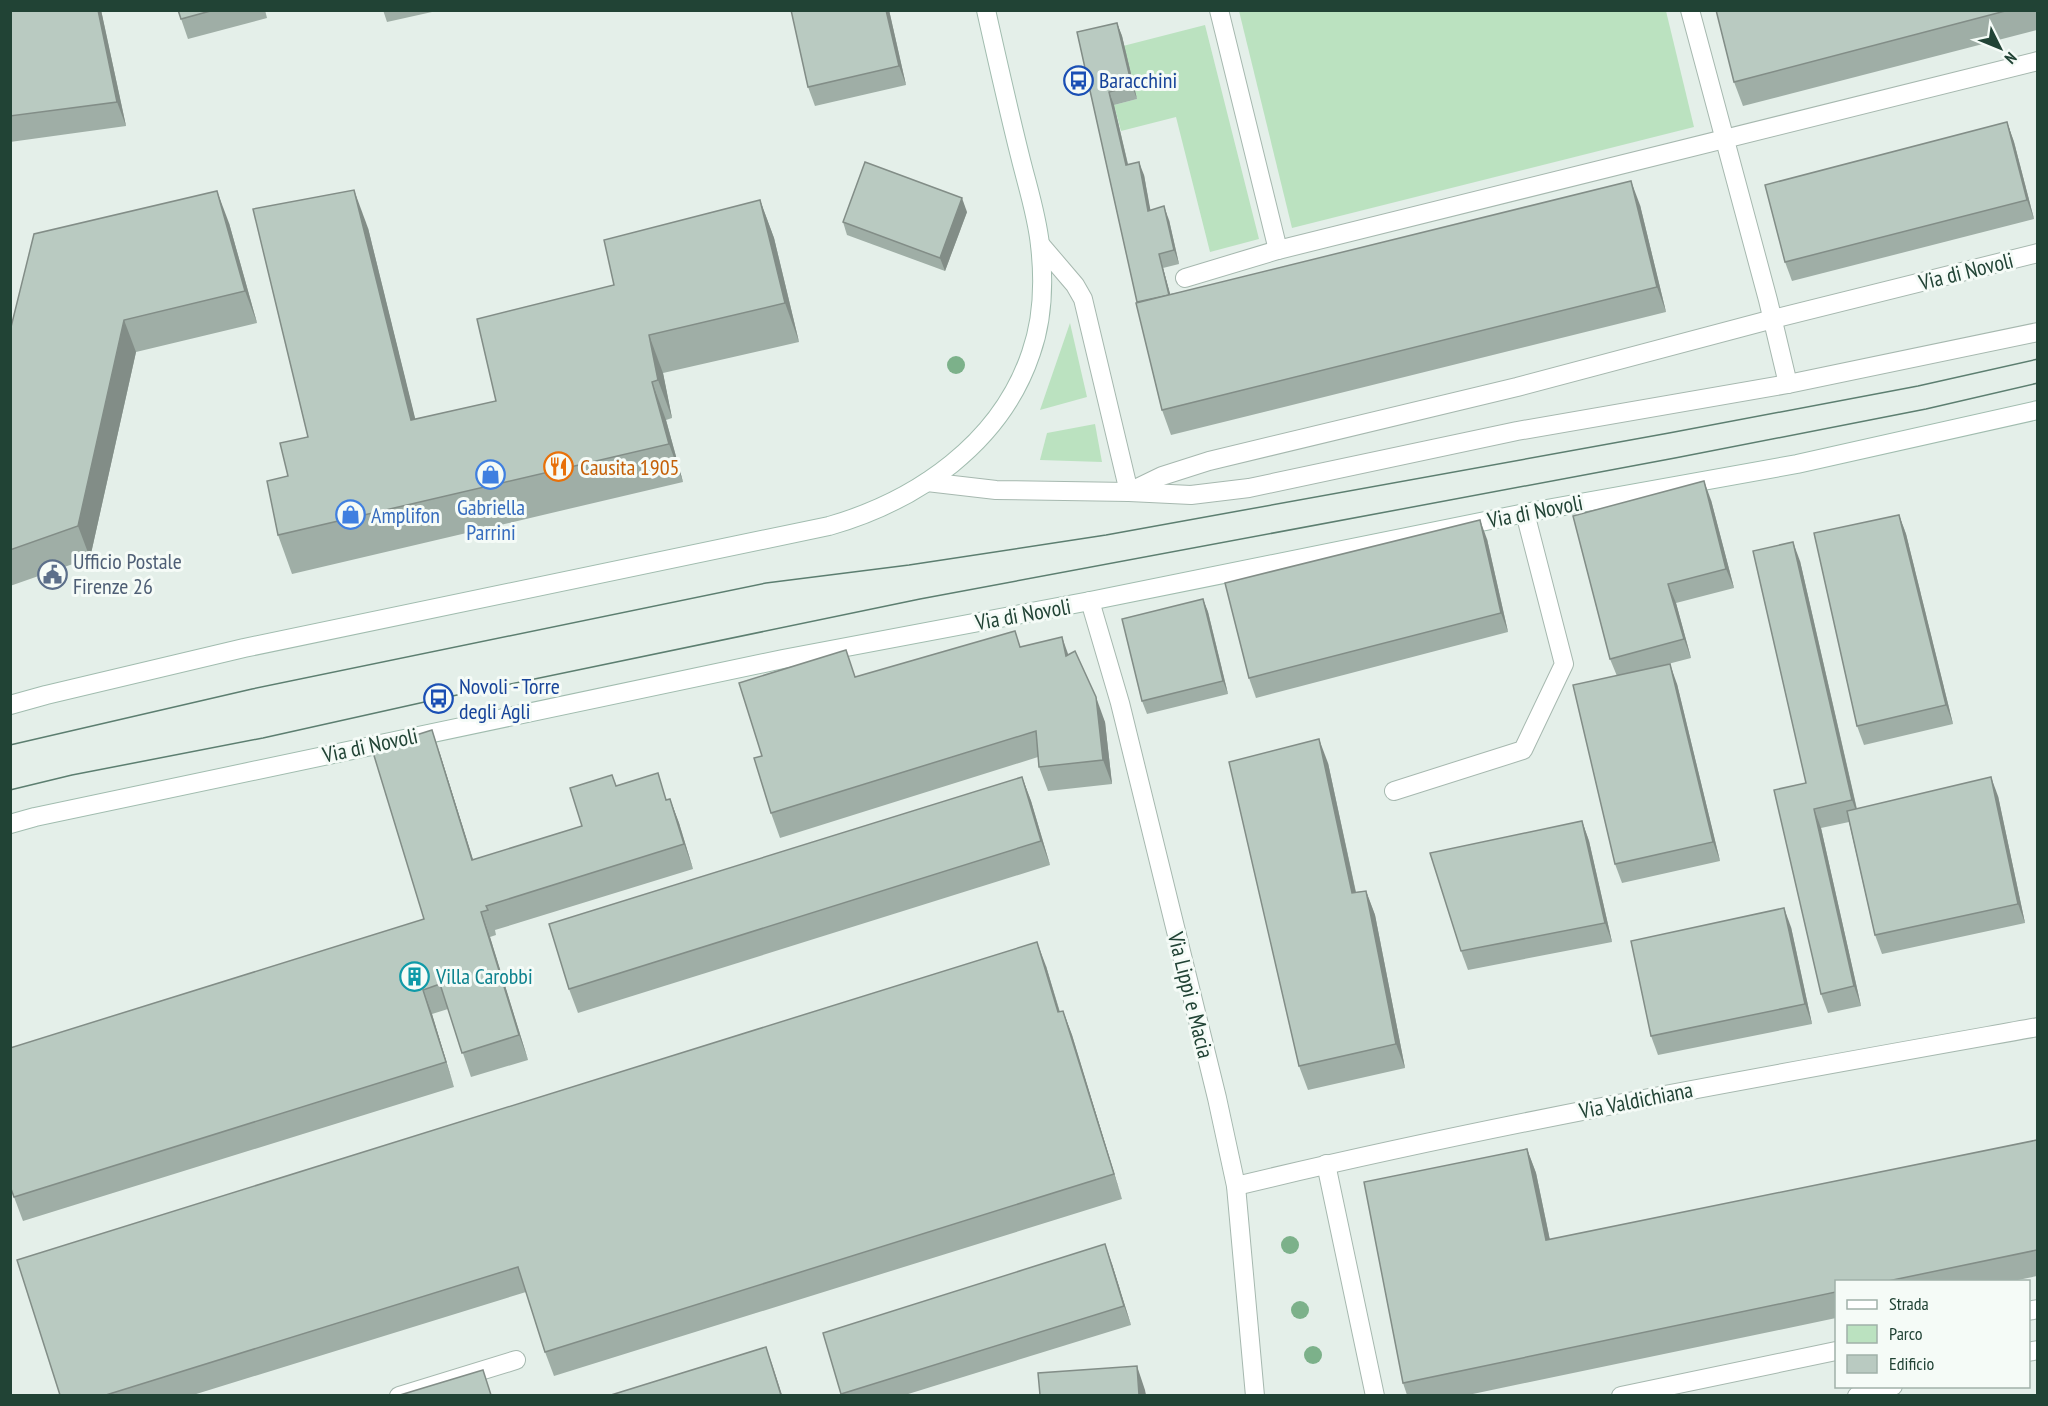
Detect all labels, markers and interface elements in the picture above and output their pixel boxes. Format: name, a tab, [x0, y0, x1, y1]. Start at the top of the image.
north arrow	[1970, 18, 2030, 78]
text: N	[2001, 48, 2021, 68]
bus stop icon: Baracchini	[1062, 64, 1094, 96]
place label: Baracchini	[1099, 66, 1177, 94]
street label: Via di Novoli	[1915, 246, 2016, 296]
restaurant icon: Causita 1905	[543, 451, 575, 483]
place label: Causita 1905	[580, 453, 679, 481]
shop icon: Gabriella Parrini	[475, 459, 507, 491]
street label: Via di Novoli	[1484, 488, 1585, 534]
place label: Gabriella Parrini	[457, 493, 525, 546]
shop icon: Amplifon	[334, 499, 366, 531]
place label: Amplifon	[371, 501, 440, 529]
place label: Ufficio Postale Firenze 26	[73, 547, 182, 600]
public building icon: Ufficio Postale Firenze 26	[36, 558, 68, 590]
street label: Via di Novoli	[972, 592, 1073, 636]
place label: Novoli - Torre degli Agli	[459, 672, 560, 725]
bus stop icon: Novoli - Torre degli Agli	[422, 683, 454, 715]
street label: Via di Novoli	[319, 721, 420, 769]
street label: Via Lippi e Macia	[1162, 928, 1220, 1061]
building icon: Villa Carobbi	[399, 960, 431, 992]
place label: Villa Carobbi	[435, 962, 533, 990]
street label: Via Valdichiana	[1576, 1075, 1695, 1125]
legend	[1835, 1280, 2030, 1388]
text: Strada	[1889, 1292, 1929, 1315]
text: Parco	[1889, 1322, 1923, 1345]
text: Edificio	[1889, 1352, 1935, 1375]

